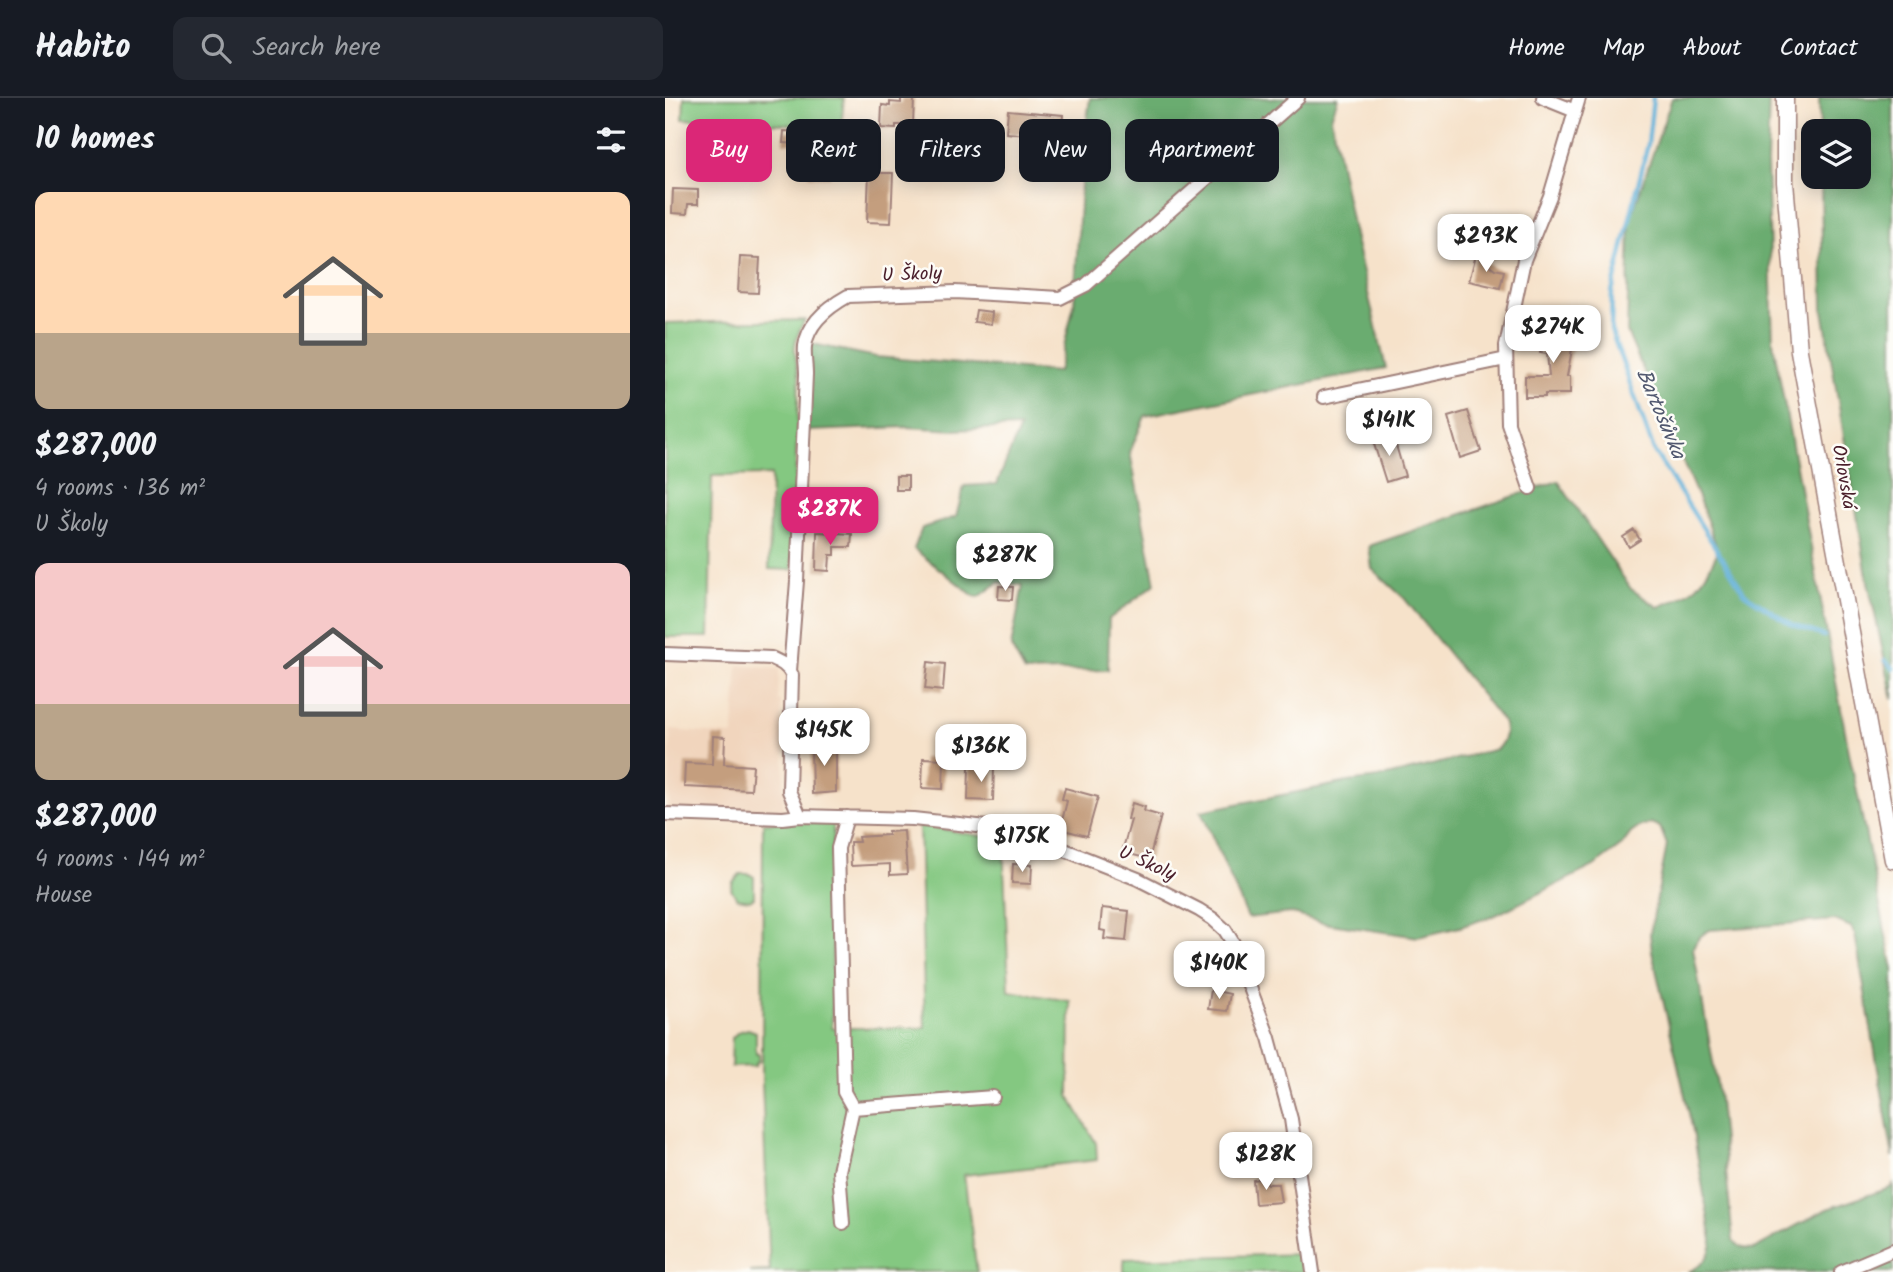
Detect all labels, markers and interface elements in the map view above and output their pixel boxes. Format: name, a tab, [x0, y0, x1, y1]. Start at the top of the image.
search box	[173, 17, 663, 80]
text: Habito	[35, 22, 131, 75]
text: Search here	[253, 27, 381, 69]
icon: search	[197, 29, 235, 67]
text: Home	[1508, 29, 1565, 68]
text: Map	[1603, 29, 1645, 68]
text: About	[1683, 29, 1741, 68]
text: Contact	[1779, 29, 1858, 68]
text: 10 homes	[35, 116, 155, 164]
chip: Buy	[686, 119, 772, 182]
chip: Rent	[786, 119, 881, 182]
chip: Filters	[895, 119, 1005, 182]
chip: New	[1019, 119, 1111, 182]
chip: Apartment	[1125, 119, 1279, 182]
map controls	[1801, 119, 1871, 189]
button: layers	[1801, 119, 1871, 189]
icon: filters	[592, 121, 630, 159]
pin: $293K	[1437, 214, 1535, 274]
text: $293K	[1453, 219, 1519, 255]
icon: home	[270, 238, 396, 364]
street label: U Školy	[881, 259, 944, 291]
pin: $274K	[1504, 306, 1602, 365]
text: $274K	[1521, 310, 1585, 346]
water label: Bartošůvka	[1626, 364, 1694, 465]
pin: $141K	[1340, 398, 1438, 458]
text: $141K	[1362, 403, 1416, 439]
text: $287,000	[35, 423, 156, 471]
street label: Orlovská	[1823, 442, 1864, 514]
text: 4 rooms · 136 m²	[35, 471, 205, 507]
pin: $287K	[781, 488, 879, 547]
text: $287K	[797, 492, 863, 528]
text: U Školy	[35, 507, 108, 543]
pin: $287K	[956, 533, 1054, 593]
text: $287K	[972, 538, 1038, 574]
icon: home	[270, 609, 396, 735]
pin: $145K	[775, 708, 873, 768]
text: $145K	[795, 713, 853, 749]
pin: $136K	[932, 724, 1030, 784]
text: $136K	[951, 729, 1011, 765]
text: $287,000	[35, 794, 156, 842]
pin: $175K	[973, 814, 1071, 874]
text: $175K	[994, 819, 1050, 855]
street label: U Školy	[1113, 838, 1182, 890]
text: 4 rooms · 144 m²	[35, 842, 205, 878]
text: House	[35, 878, 92, 914]
pin: $140K	[1170, 942, 1268, 1001]
text: $140K	[1190, 946, 1248, 982]
pin: $128K	[1217, 1132, 1315, 1192]
text: $128K	[1235, 1137, 1297, 1173]

